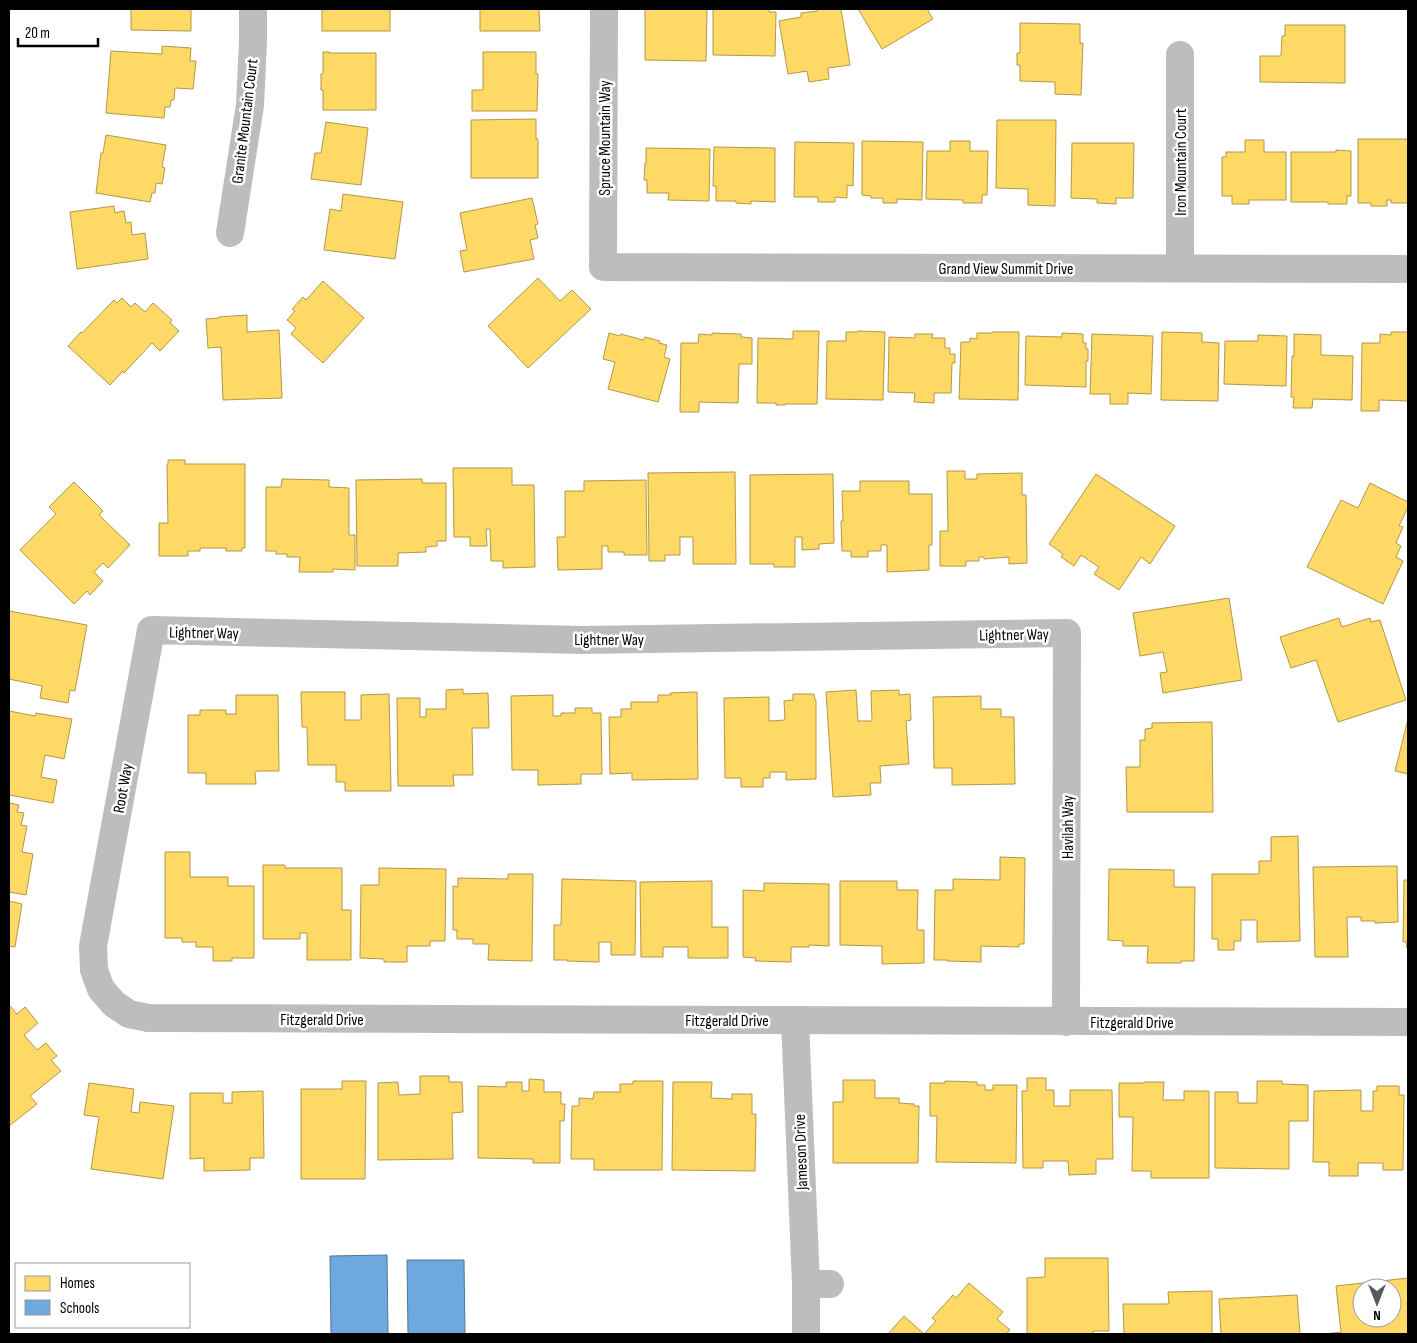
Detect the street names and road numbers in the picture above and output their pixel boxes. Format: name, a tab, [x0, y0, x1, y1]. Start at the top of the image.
street label: Granite Mountain Court	[228, 57, 263, 185]
street label: Spruce Mountain Way	[596, 80, 615, 196]
street label: Iron Mountain Court	[1172, 108, 1191, 216]
street label: Grand View Summit Drive	[938, 260, 1074, 279]
street label: Lightner Way	[169, 623, 239, 644]
street label: Lightner Way	[979, 625, 1049, 646]
street label: Lightner Way	[574, 631, 644, 650]
street label: Root Way	[110, 762, 137, 815]
street label: Havilah Way	[1059, 795, 1078, 859]
street label: Fitzgerald Drive	[280, 1011, 364, 1030]
street label: Fitzgerald Drive	[685, 1012, 769, 1031]
street label: Fitzgerald Drive	[1090, 1014, 1174, 1033]
street label: Jameson Drive	[791, 1114, 812, 1191]

